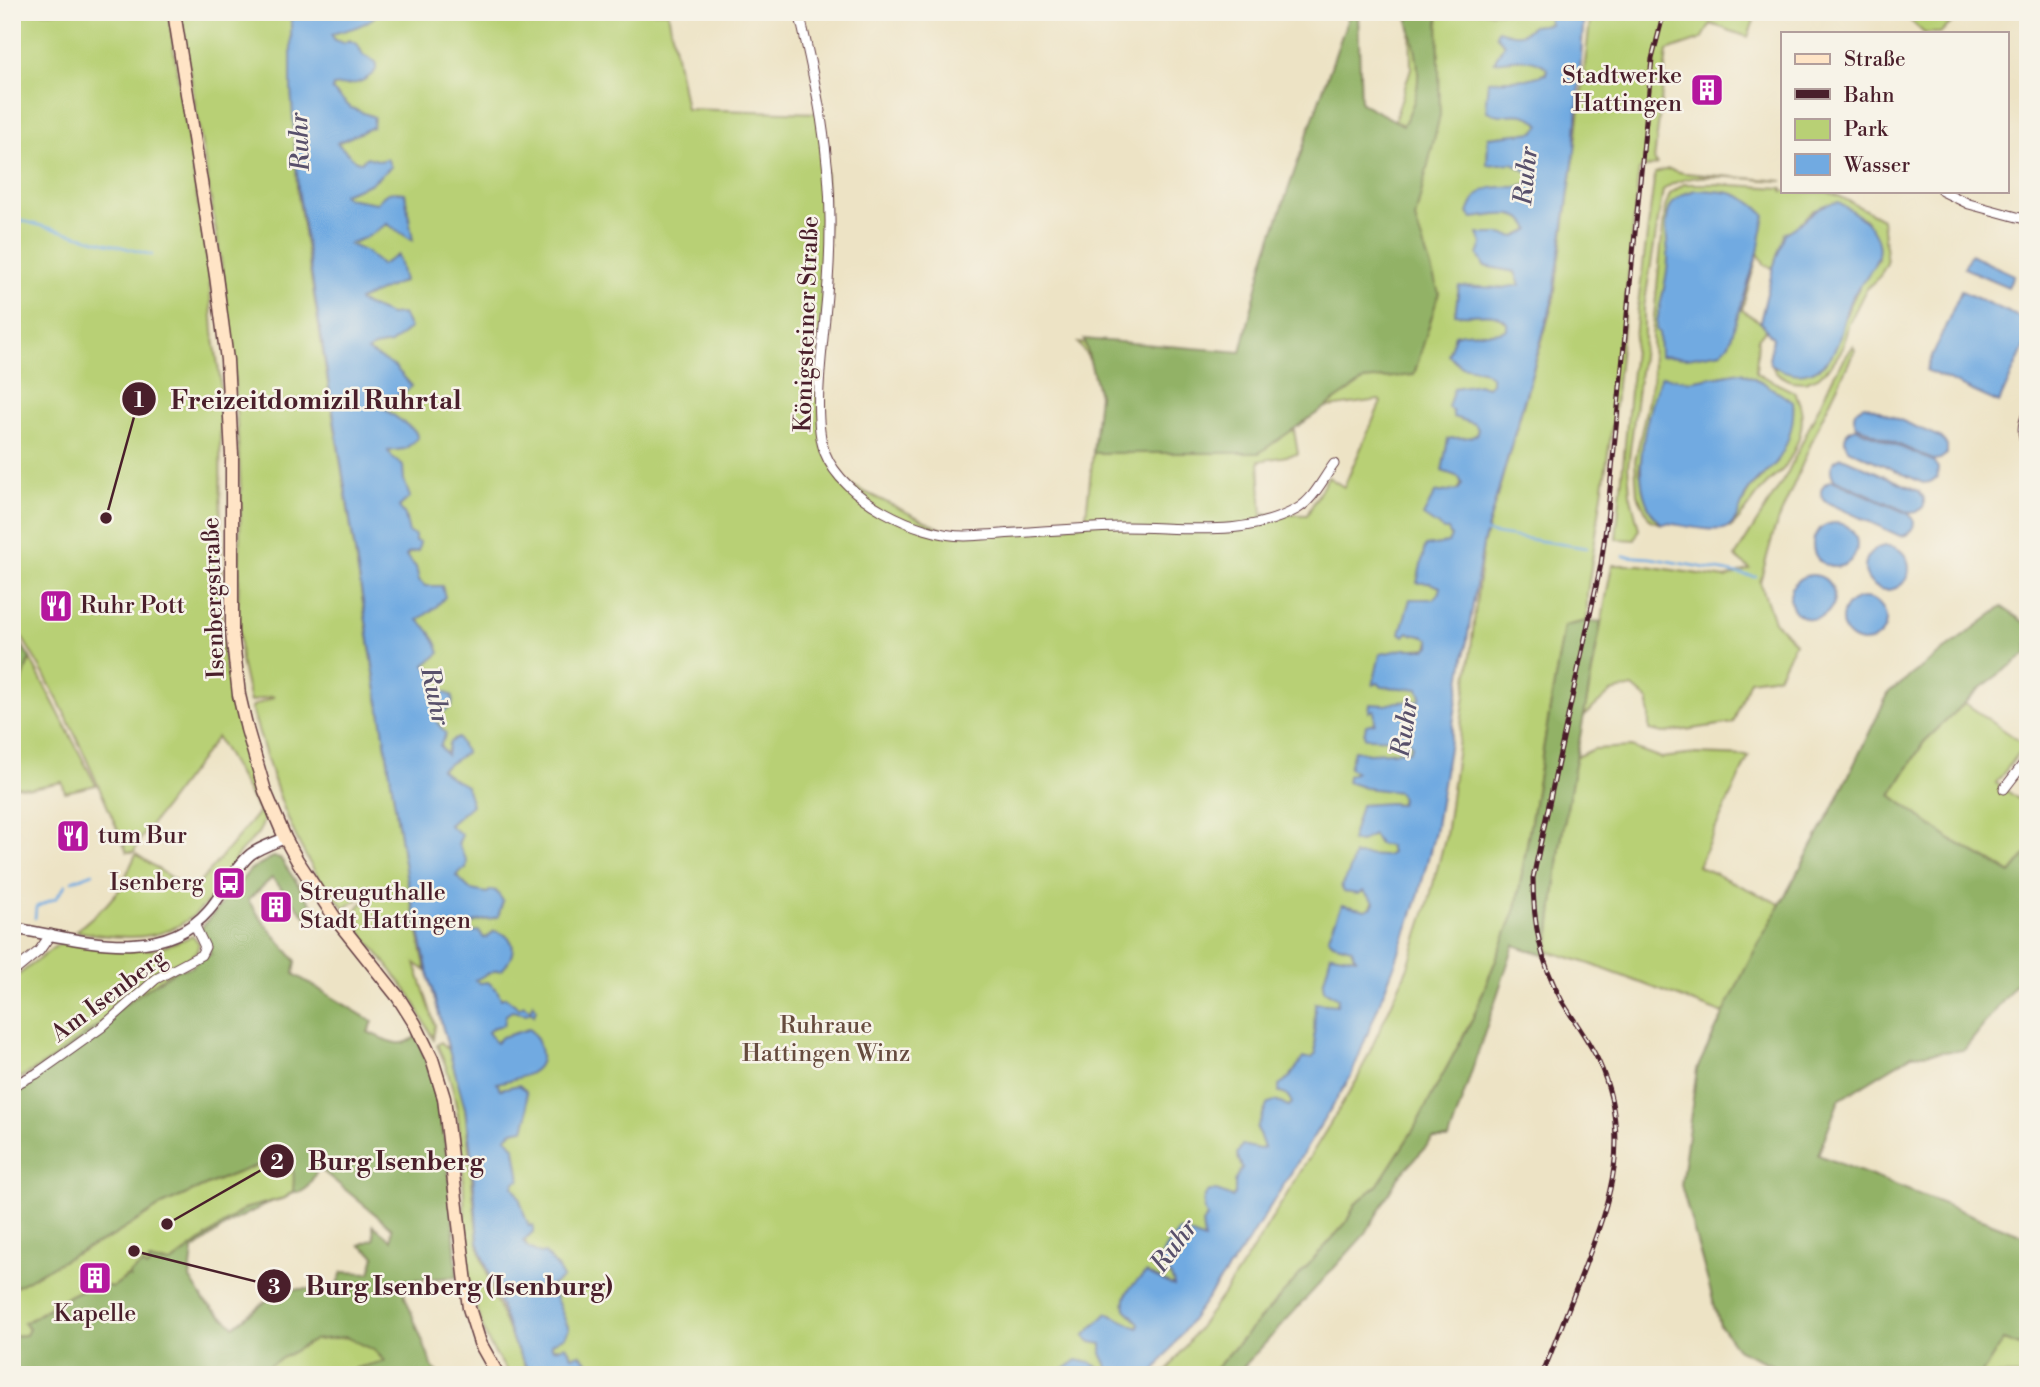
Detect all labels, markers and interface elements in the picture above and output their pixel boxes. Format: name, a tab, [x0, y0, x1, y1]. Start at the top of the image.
legend	[1781, 32, 2008, 192]
text: Straße	[1844, 47, 1906, 73]
place label: Stadtwerke Hattingen	[1562, 61, 1682, 119]
building icon: Stadtwerke Hattingen	[1688, 71, 1726, 109]
text: Bahn	[1843, 83, 1895, 109]
water label: Ruhr	[283, 111, 317, 173]
text: Park	[1844, 117, 1889, 143]
water label: Ruhr	[1507, 144, 1545, 208]
text: Wasser	[1843, 153, 1910, 179]
street label: Königsteiner Straße	[788, 215, 826, 433]
callout: Freizeitdomizil Ruhrtal	[121, 376, 475, 423]
text: Freizeitdomizil Ruhrtal	[170, 385, 462, 417]
text: 1	[134, 388, 144, 414]
street label: Isenbergstraße	[196, 517, 232, 679]
restaurant icon: Ruhr Pott	[37, 587, 75, 625]
place label: Ruhr Pott	[80, 591, 185, 621]
water label: Ruhr	[413, 663, 457, 729]
water label: Ruhr	[1384, 695, 1426, 761]
restaurant icon: tum Bur	[54, 817, 92, 855]
place label: tum Bur	[98, 821, 187, 851]
bus stop icon: Isenberg	[210, 864, 248, 902]
place label: Isenberg	[110, 868, 205, 898]
place label: Streuguthalle Stadt Hattingen	[300, 878, 471, 936]
building icon: Streuguthalle Stadt Hattingen	[257, 888, 295, 926]
street label: Am Isenberg	[45, 942, 173, 1050]
park label: Ruhraue Hattingen Winz	[742, 1011, 910, 1069]
callout: Burg Isenberg	[259, 1138, 498, 1185]
text: Burg Isenberg	[308, 1146, 485, 1178]
text: 2	[270, 1150, 284, 1176]
water label: Ruhr	[1143, 1212, 1205, 1280]
building icon: Kapelle	[76, 1259, 114, 1297]
callout: Burg Isenberg (Isenburg)	[256, 1263, 627, 1310]
text: Burg Isenberg (Isenburg)	[305, 1271, 613, 1303]
text: 3	[268, 1275, 280, 1301]
place label: Kapelle	[54, 1299, 136, 1329]

